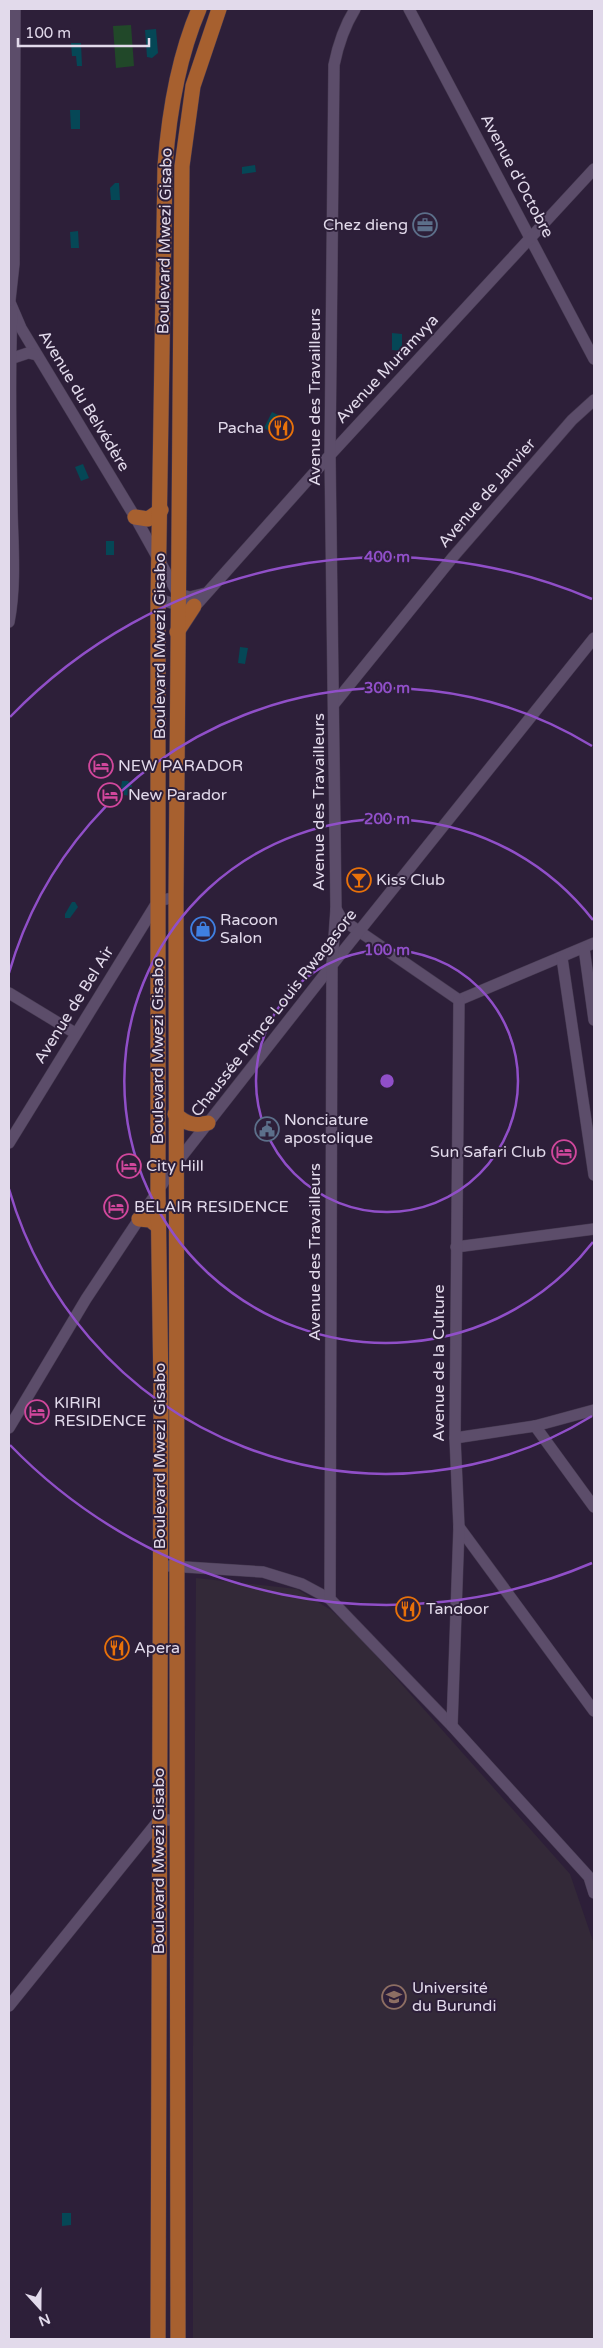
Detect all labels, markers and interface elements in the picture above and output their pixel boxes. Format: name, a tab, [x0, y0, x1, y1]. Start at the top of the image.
scale bar	[18, 15, 149, 47]
text: 100 m	[25, 24, 71, 42]
street label: Avenue d'Octobre	[476, 111, 558, 241]
street label: Boulevard Mwezi Gisabo	[153, 148, 177, 334]
office icon: Chez dieng	[412, 212, 438, 238]
place label: Chez dieng	[323, 215, 408, 235]
street label: Avenue des Travailleurs	[305, 308, 325, 486]
street label: Avenue Muramvya	[331, 310, 443, 428]
street label: Avenue du Belvédère	[34, 327, 134, 475]
restaurant icon: Pacha	[268, 415, 294, 441]
place label: Pacha	[217, 418, 264, 438]
street label: Avenue de Janvier	[434, 434, 541, 552]
text: 400 m	[364, 548, 410, 566]
street label: Boulevard Mwezi Gisabo	[150, 553, 170, 739]
text: 300 m	[364, 679, 410, 697]
street label: Avenue des Travailleurs	[309, 713, 329, 891]
hotel icon: NEW PARADOR	[88, 753, 114, 779]
place label: NEW PARADOR	[118, 756, 243, 776]
hotel icon: New Parador	[97, 782, 123, 808]
place label: New Parador	[128, 785, 228, 805]
text: 200 m	[364, 810, 410, 828]
bar icon: Kiss Club	[346, 867, 372, 893]
place label: Kiss Club	[376, 870, 445, 890]
street label: Chaussée Prince Louis Rwagasore	[187, 905, 361, 1121]
place label: Racoon Salon	[220, 910, 278, 948]
shop icon: Racoon Salon	[190, 916, 216, 942]
text: 100 m	[364, 941, 410, 959]
street label: Avenue de Bel Air	[30, 942, 119, 1067]
street label: Boulevard Mwezi Gisabo	[148, 958, 168, 1144]
centre of rings	[378, 1072, 396, 1090]
place label: Nonciature apostolique	[284, 1110, 373, 1148]
public building icon: Nonciature apostolique	[254, 1116, 280, 1142]
hotel icon: Sun Safari Club	[551, 1139, 577, 1165]
place label: Sun Safari Club	[430, 1142, 546, 1162]
hotel icon: City Hill	[116, 1153, 142, 1179]
place label: City Hill	[146, 1156, 204, 1176]
street label: Avenue des Travailleurs	[305, 1163, 325, 1341]
hotel icon: BELAIR RESIDENCE	[103, 1194, 129, 1220]
place label: BELAIR RESIDENCE	[134, 1197, 289, 1217]
street label: Avenue de la Culture	[429, 1284, 449, 1442]
street label: Boulevard Mwezi Gisabo	[150, 1363, 170, 1549]
place label: KIRIRI RESIDENCE	[54, 1393, 146, 1431]
hotel icon: KIRIRI RESIDENCE	[24, 1399, 50, 1425]
restaurant icon: Tandoor	[395, 1596, 421, 1622]
place label: Tandoor	[426, 1599, 490, 1619]
restaurant icon: Apera	[104, 1635, 130, 1661]
place label: Apera	[134, 1638, 180, 1658]
street label: Boulevard Mwezi Gisabo	[149, 1768, 169, 1954]
place label: Université du Burundi	[412, 1978, 496, 2016]
school or university icon: Université du Burundi	[381, 1984, 407, 2010]
north arrow	[15, 2283, 65, 2333]
text: N	[36, 2310, 53, 2330]

